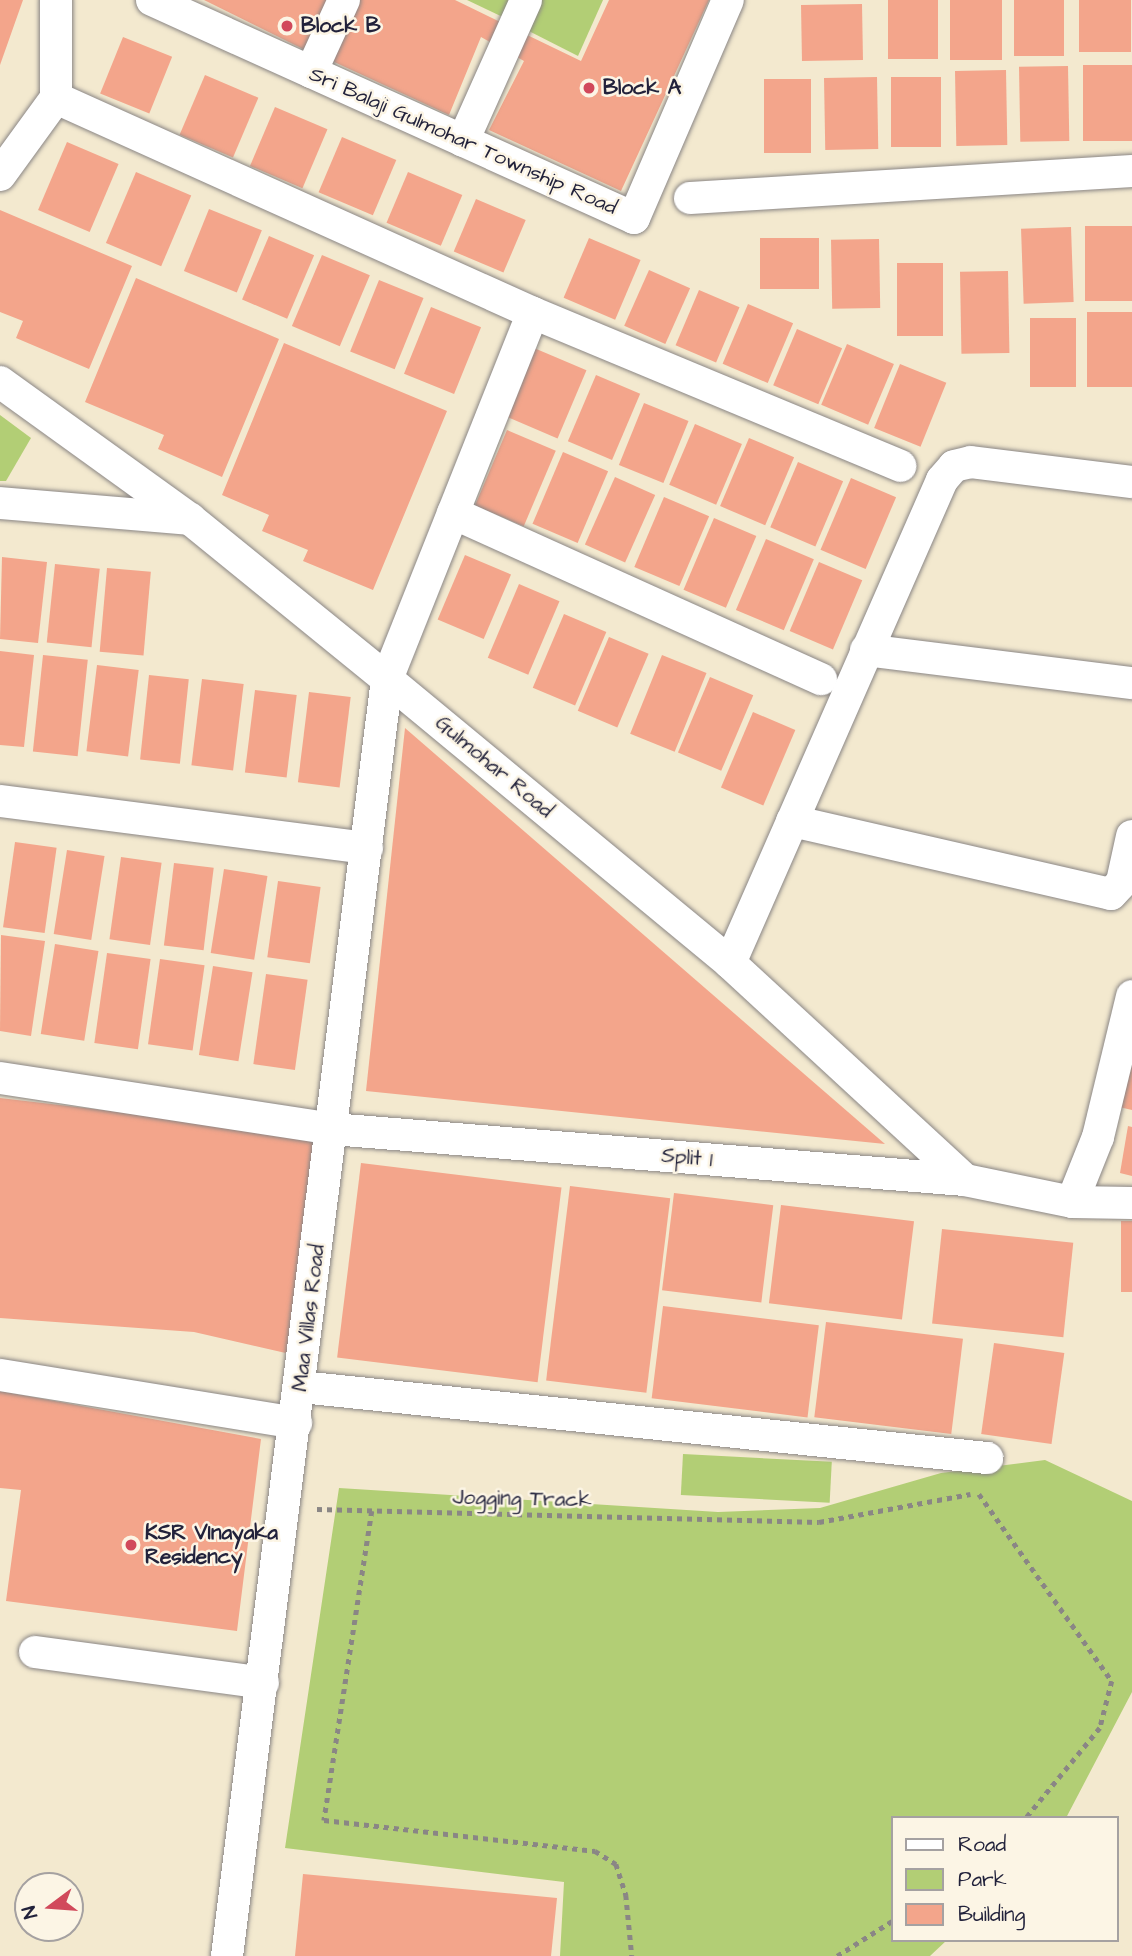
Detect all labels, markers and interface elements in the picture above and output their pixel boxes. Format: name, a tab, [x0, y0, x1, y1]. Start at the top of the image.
place label: Block B	[301, 13, 381, 39]
marker: Block B	[279, 18, 295, 34]
street label: Sri Balaji Gulmohar Township Road	[305, 62, 621, 220]
place label: Block A	[603, 75, 681, 101]
marker: Block A	[581, 80, 597, 96]
street label: Gulmohar Road	[430, 710, 558, 824]
street label: Split 1	[660, 1143, 714, 1173]
street label: Maa Villas Road	[287, 1243, 331, 1393]
street label: Jogging Track	[452, 1485, 592, 1513]
place label: KSR VInayaka Residency	[145, 1520, 278, 1570]
marker: KSR VInayaka Residency	[123, 1537, 139, 1553]
legend	[890, 1816, 1118, 1942]
text: Road	[958, 1830, 1006, 1859]
text: Park	[958, 1865, 1007, 1894]
north arrow	[14, 1872, 84, 1942]
text: Building	[958, 1900, 1025, 1929]
text: N	[16, 1903, 45, 1922]

